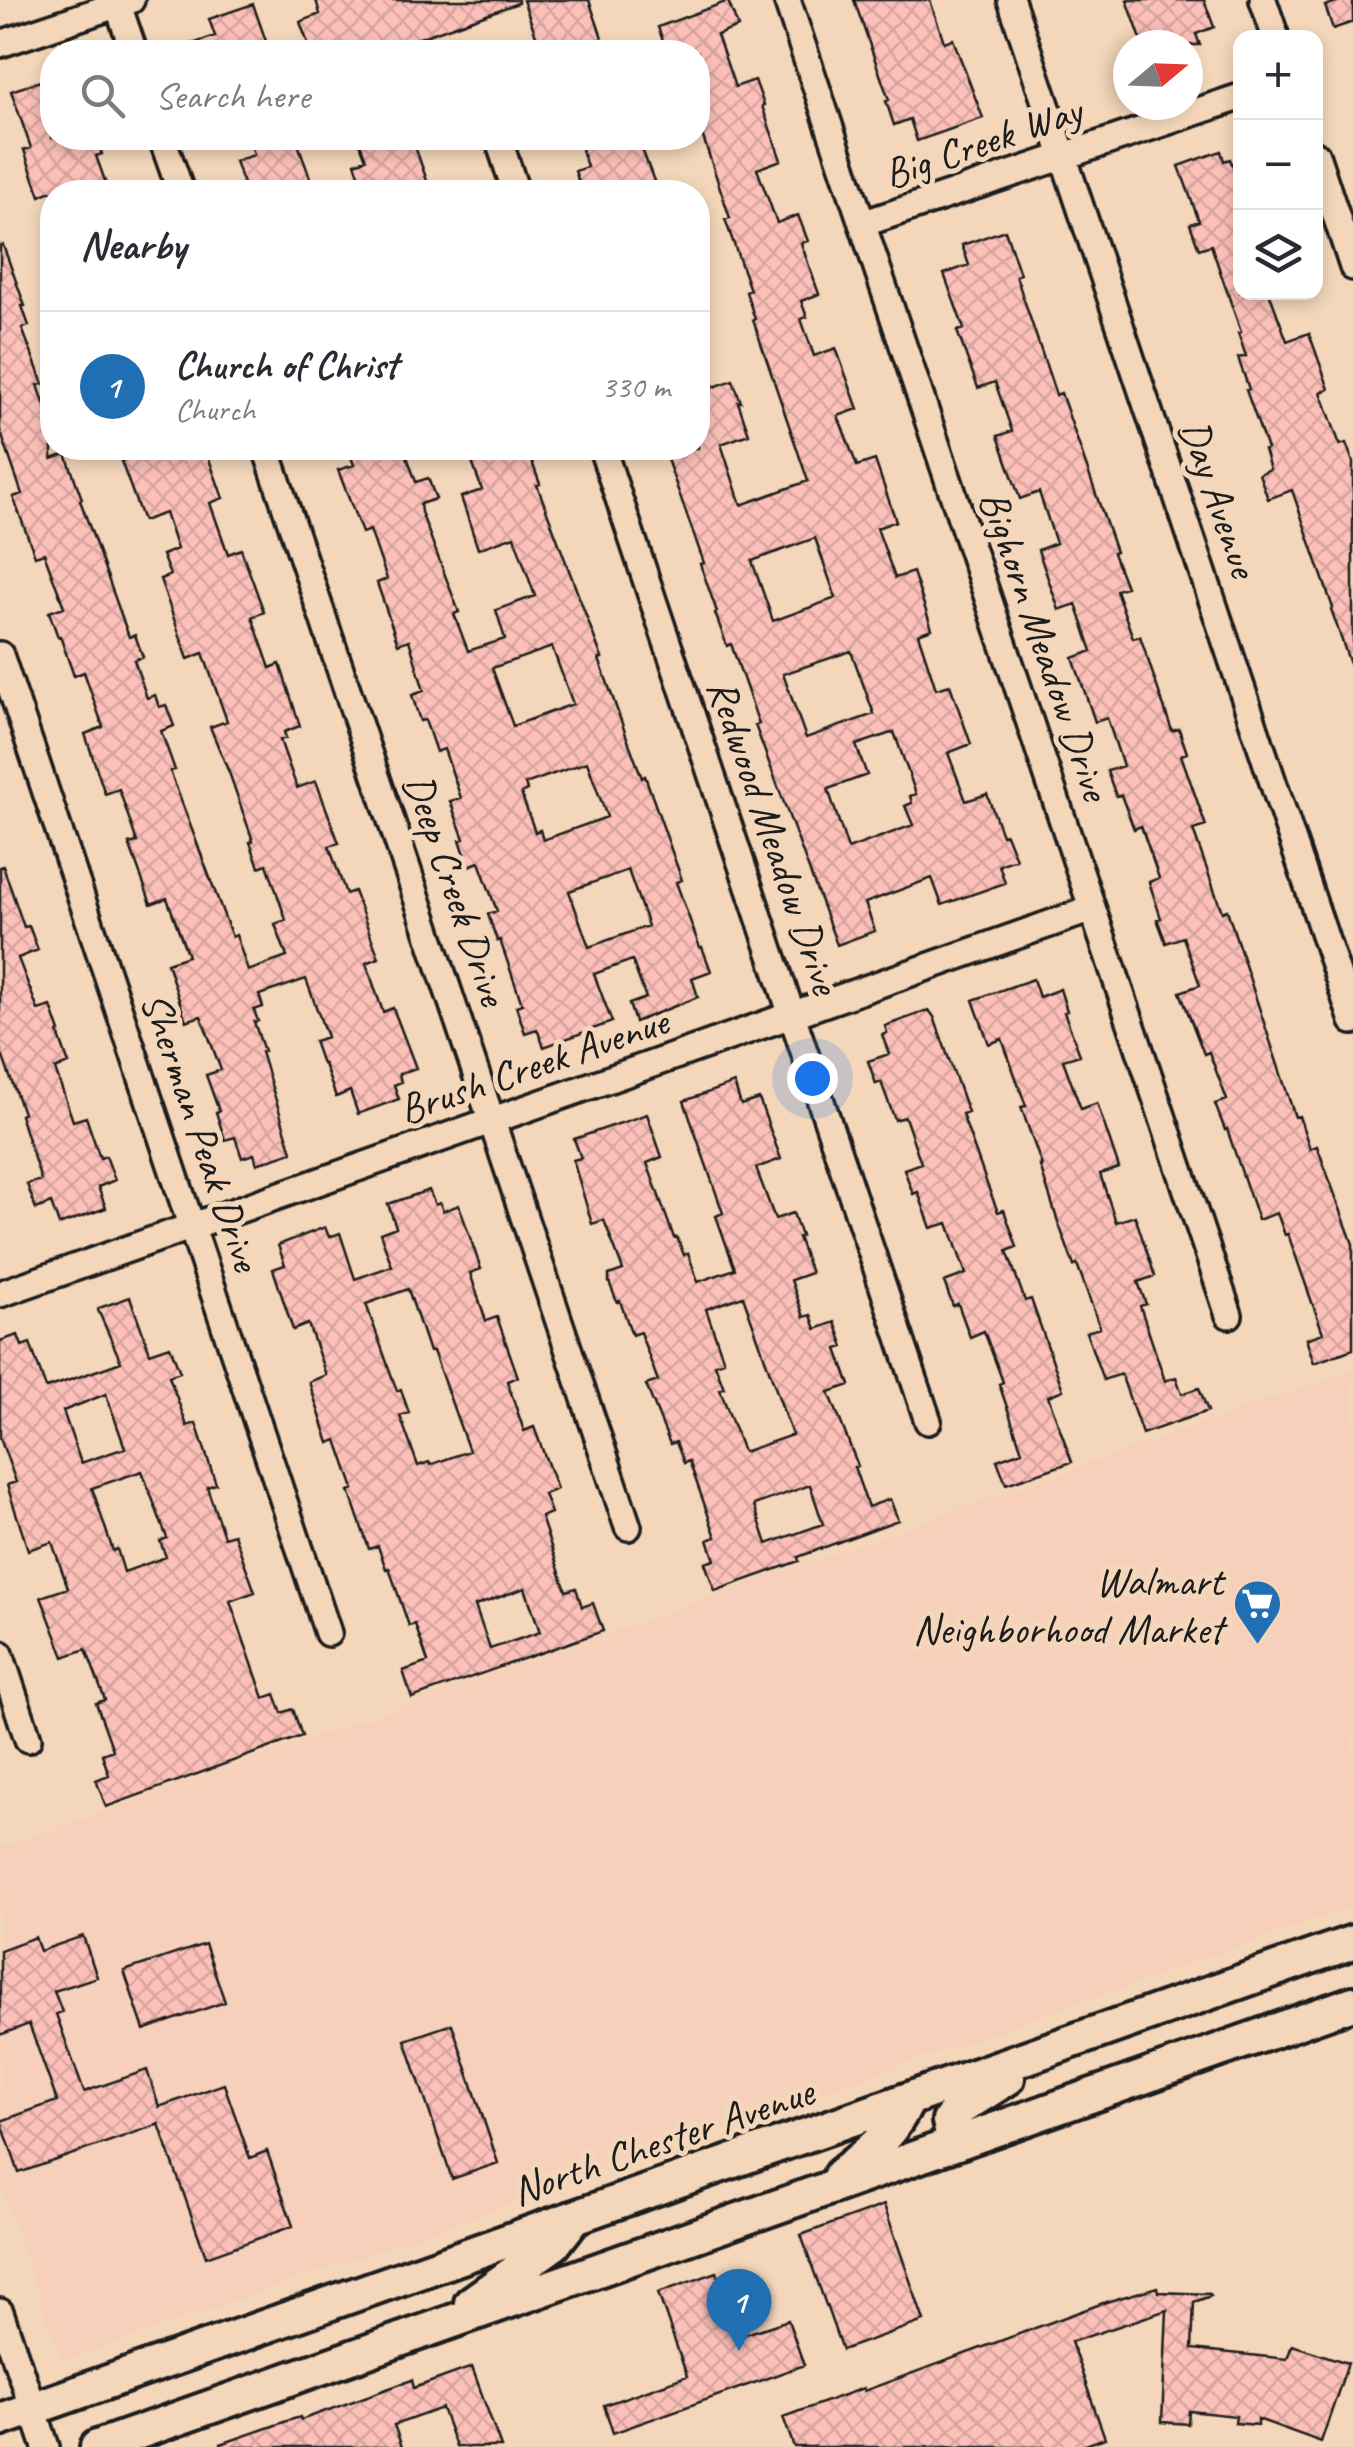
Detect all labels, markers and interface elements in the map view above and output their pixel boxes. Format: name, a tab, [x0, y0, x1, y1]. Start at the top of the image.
north arrow	[1113, 30, 1203, 120]
map controls	[1233, 30, 1323, 300]
button: +	[1233, 30, 1323, 120]
search box	[40, 40, 710, 150]
icon: search	[75, 68, 130, 123]
text: Search here	[155, 72, 310, 119]
street label: Big Creek Way	[877, 83, 1092, 201]
button: −	[1233, 120, 1323, 210]
button: layers	[1233, 210, 1323, 300]
text: Nearby	[80, 219, 186, 272]
text: Church of Christ	[175, 342, 398, 389]
text: 1	[105, 366, 120, 407]
text: 330 m	[601, 366, 670, 407]
text: Church	[175, 389, 255, 430]
street label: Day Avenue	[1167, 413, 1271, 587]
street label: Bighorn Meadow Drive	[967, 484, 1123, 810]
street label: Redwood Meadow Drive	[695, 672, 853, 1003]
street label: Deep Creek Drive	[391, 767, 521, 1014]
street label: Sherman Peak Drive	[128, 985, 274, 1280]
street label: Brush Creek Avenue	[392, 994, 677, 1136]
your location	[787, 1053, 838, 1104]
place label: Walmart Neighborhood Market	[913, 1555, 1228, 1656]
supermarket icon: Walmart Neighborhood Market	[1232, 1578, 1284, 1646]
street label: North Chester Avenue	[505, 2064, 822, 2218]
pin: 1	[706, 2268, 772, 2351]

